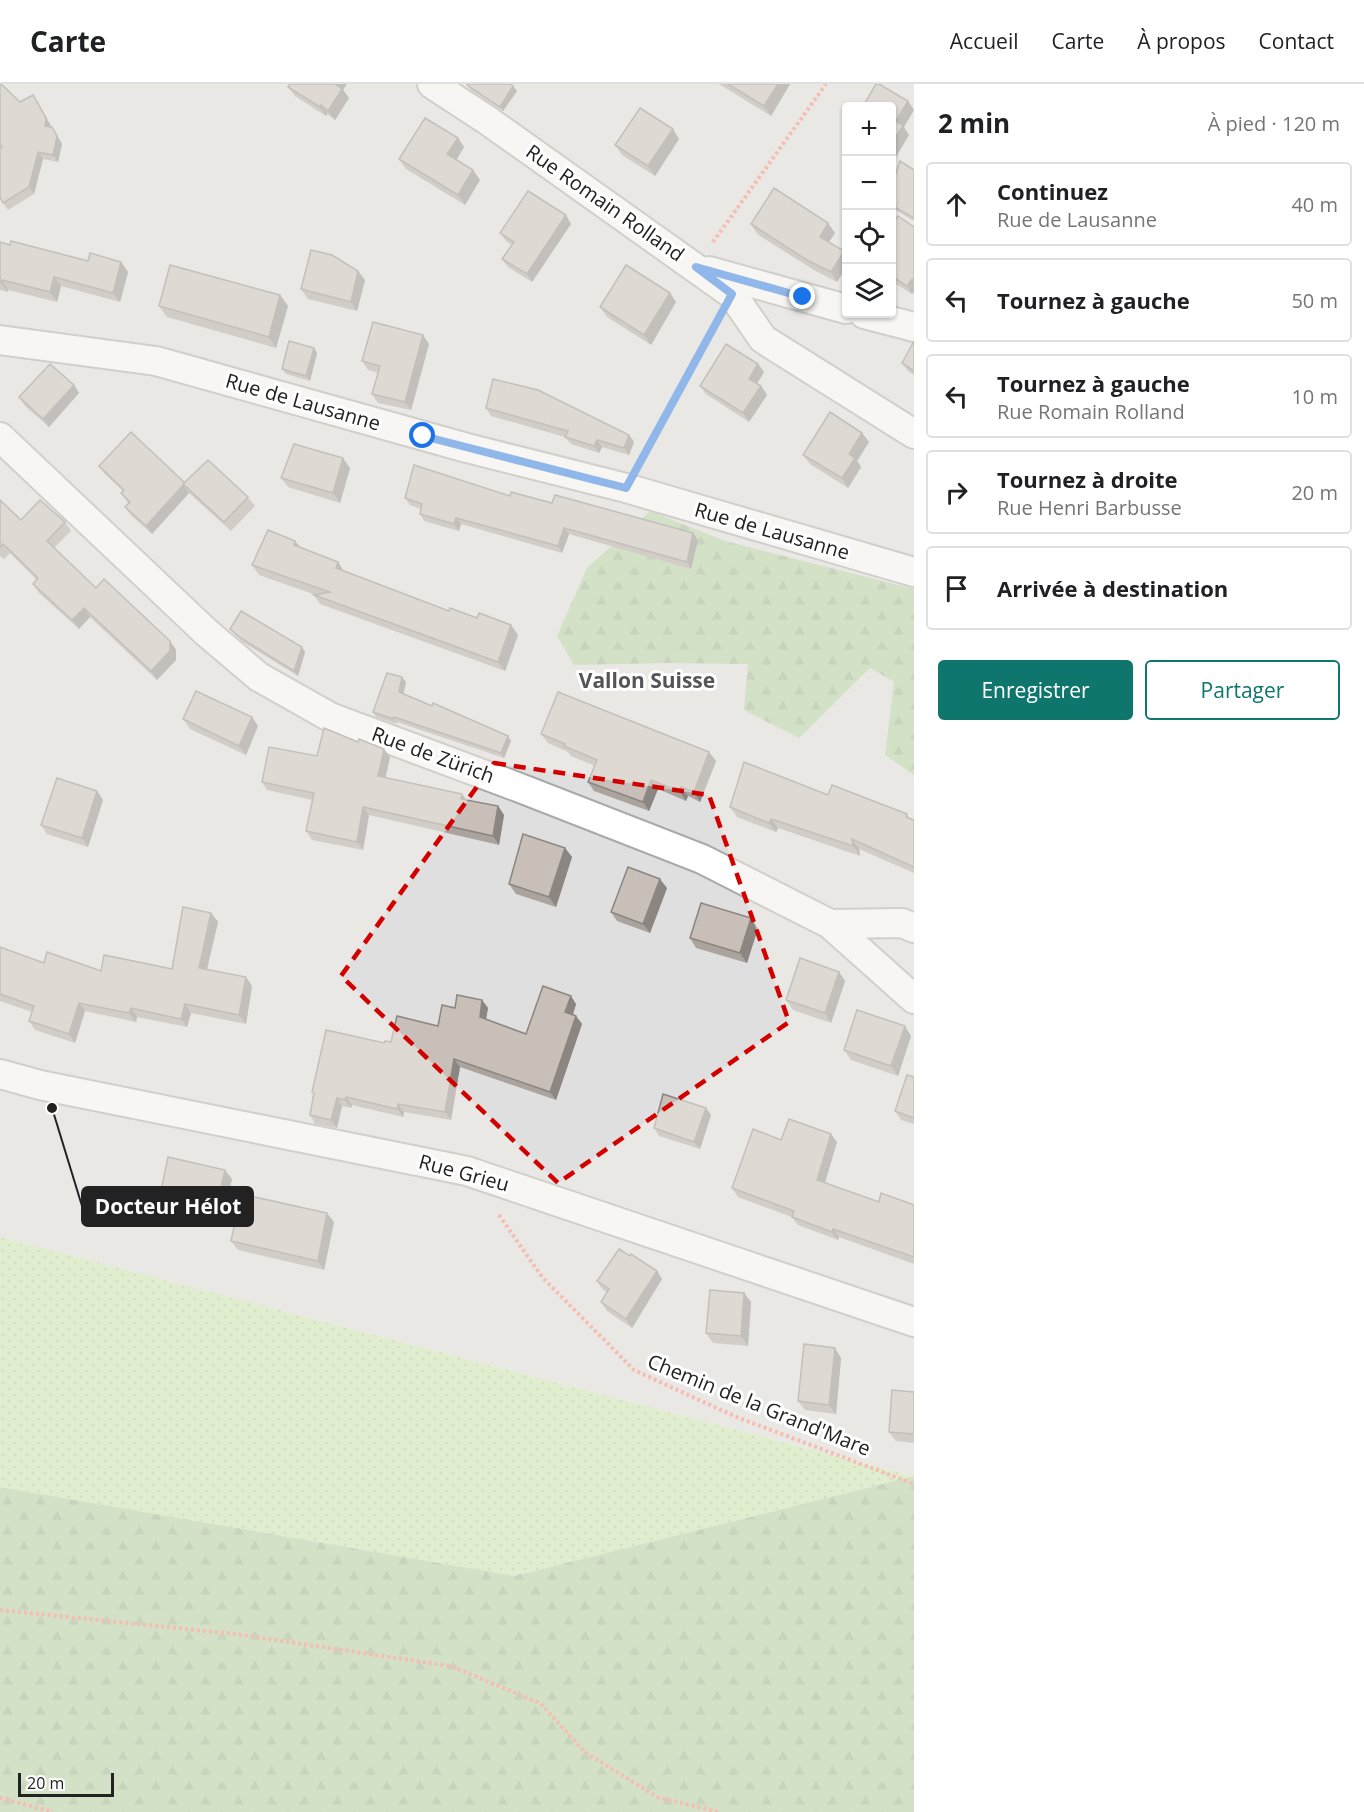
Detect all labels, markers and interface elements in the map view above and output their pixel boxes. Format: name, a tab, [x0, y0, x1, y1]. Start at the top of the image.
text: Carte	[30, 22, 106, 60]
text: Accueil	[950, 27, 1018, 55]
text: Carte	[1051, 27, 1104, 55]
text: À propos	[1137, 27, 1226, 55]
text: Contact	[1259, 27, 1334, 55]
map controls	[842, 102, 896, 318]
button: +	[842, 102, 896, 156]
text: 2 min	[938, 105, 1010, 141]
text: À pied · 120 m	[1208, 110, 1340, 137]
street label: Rue Romain Rolland	[521, 138, 690, 267]
button: −	[842, 156, 896, 210]
text: Continuez	[997, 176, 1108, 206]
icon: ahead	[940, 188, 973, 221]
text: 40 m	[1291, 191, 1338, 218]
text: Rue de Lausanne	[997, 206, 1157, 233]
button: locate	[842, 210, 896, 264]
button: layers	[842, 264, 896, 318]
route end	[789, 283, 815, 309]
icon: left	[940, 284, 973, 317]
text: Tournez à gauche	[997, 285, 1190, 315]
text: 50 m	[1291, 287, 1338, 314]
street label: Rue de Lausanne	[223, 367, 384, 437]
text: Tournez à gauche	[997, 368, 1190, 398]
icon: left	[940, 380, 973, 413]
text: 10 m	[1291, 383, 1338, 410]
text: Rue Romain Rolland	[997, 398, 1185, 425]
route start	[409, 422, 435, 448]
text: Tournez à droite	[997, 464, 1178, 494]
icon: right	[940, 476, 973, 509]
text: 20 m	[1291, 479, 1338, 506]
text: Rue Henri Barbusse	[997, 494, 1182, 521]
street label: Rue de Lausanne	[692, 496, 853, 566]
icon: arrive	[940, 572, 973, 605]
text: Arrivée à destination	[997, 573, 1228, 603]
button: Enregistrer	[938, 660, 1133, 720]
button: Partager	[1145, 660, 1340, 720]
district label: Vallon Suisse	[579, 666, 715, 694]
street label: Rue de Zürich	[368, 720, 498, 789]
street label: Rue Grieu	[416, 1148, 512, 1198]
callout: Docteur Hélot	[82, 1187, 253, 1226]
text: Docteur Hélot	[95, 1192, 241, 1220]
street label: Chemin de la Grand'Mare	[644, 1347, 875, 1462]
scale bar	[18, 1770, 114, 1798]
text: 20 m	[27, 1772, 64, 1794]

